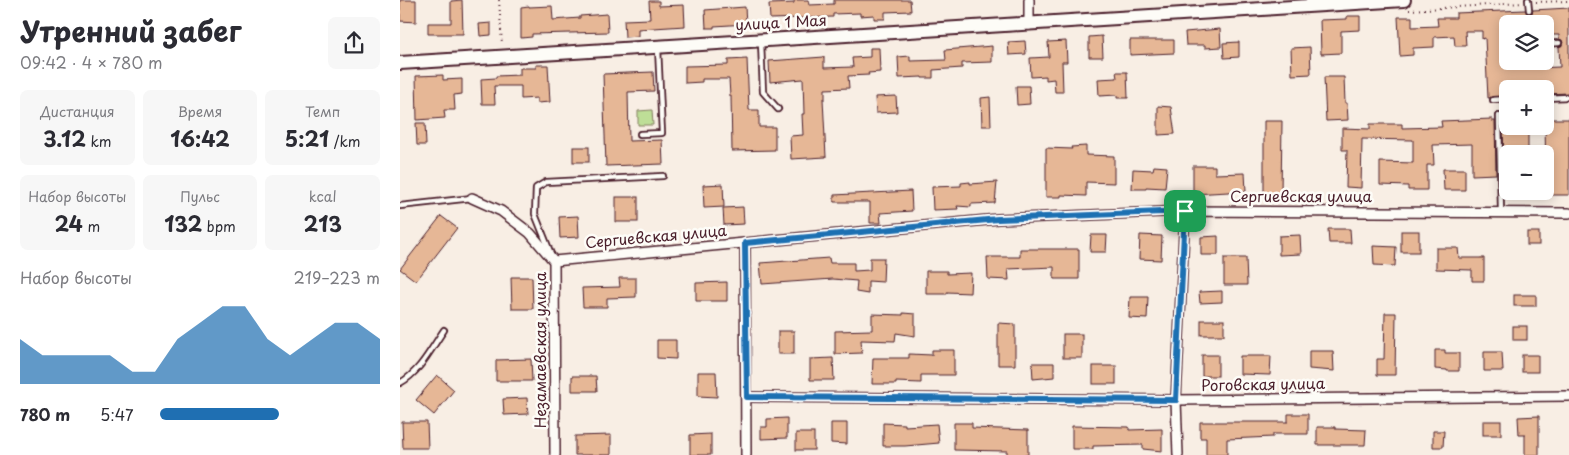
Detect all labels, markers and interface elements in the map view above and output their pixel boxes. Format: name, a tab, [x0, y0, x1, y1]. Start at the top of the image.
street label: улица 1 Мая	[735, 8, 827, 35]
text: Утренний забег	[20, 9, 241, 52]
map controls	[1499, 15, 1554, 200]
button: layers	[1499, 15, 1554, 70]
button: share	[328, 17, 380, 69]
text: 09:42 · 4 × 780 m	[20, 50, 163, 74]
button: +	[1499, 80, 1554, 135]
text: Дистанция	[40, 101, 114, 122]
text: Время	[178, 101, 222, 122]
text: Темп	[305, 101, 340, 122]
text: 3.12	[43, 122, 86, 154]
text: 16:42	[170, 122, 230, 154]
text: 5:21	[285, 122, 329, 154]
text: km	[86, 131, 111, 152]
text: /km	[329, 131, 361, 152]
button: −	[1499, 145, 1554, 200]
street label: Сергиевская улица	[1230, 184, 1373, 207]
text: Набор высоты	[28, 186, 126, 207]
text: Пульс	[180, 186, 220, 207]
text: kcal	[309, 186, 337, 207]
pin	[1164, 190, 1206, 232]
icon: arrive	[1171, 197, 1199, 225]
text: 24	[55, 207, 83, 239]
text: 132	[164, 207, 202, 239]
text: 213	[303, 207, 342, 239]
text: m	[83, 216, 100, 237]
text: bpm	[202, 216, 236, 237]
street label: Сергиевская улица	[584, 218, 728, 253]
text: Набор высоты	[20, 265, 132, 289]
text: 219–223 m	[293, 265, 380, 289]
street label: Незамаевская улица	[528, 271, 551, 428]
street label: Роговская улица	[1201, 371, 1326, 396]
text: 780 m	[20, 402, 70, 426]
text: 5:47	[100, 402, 134, 426]

